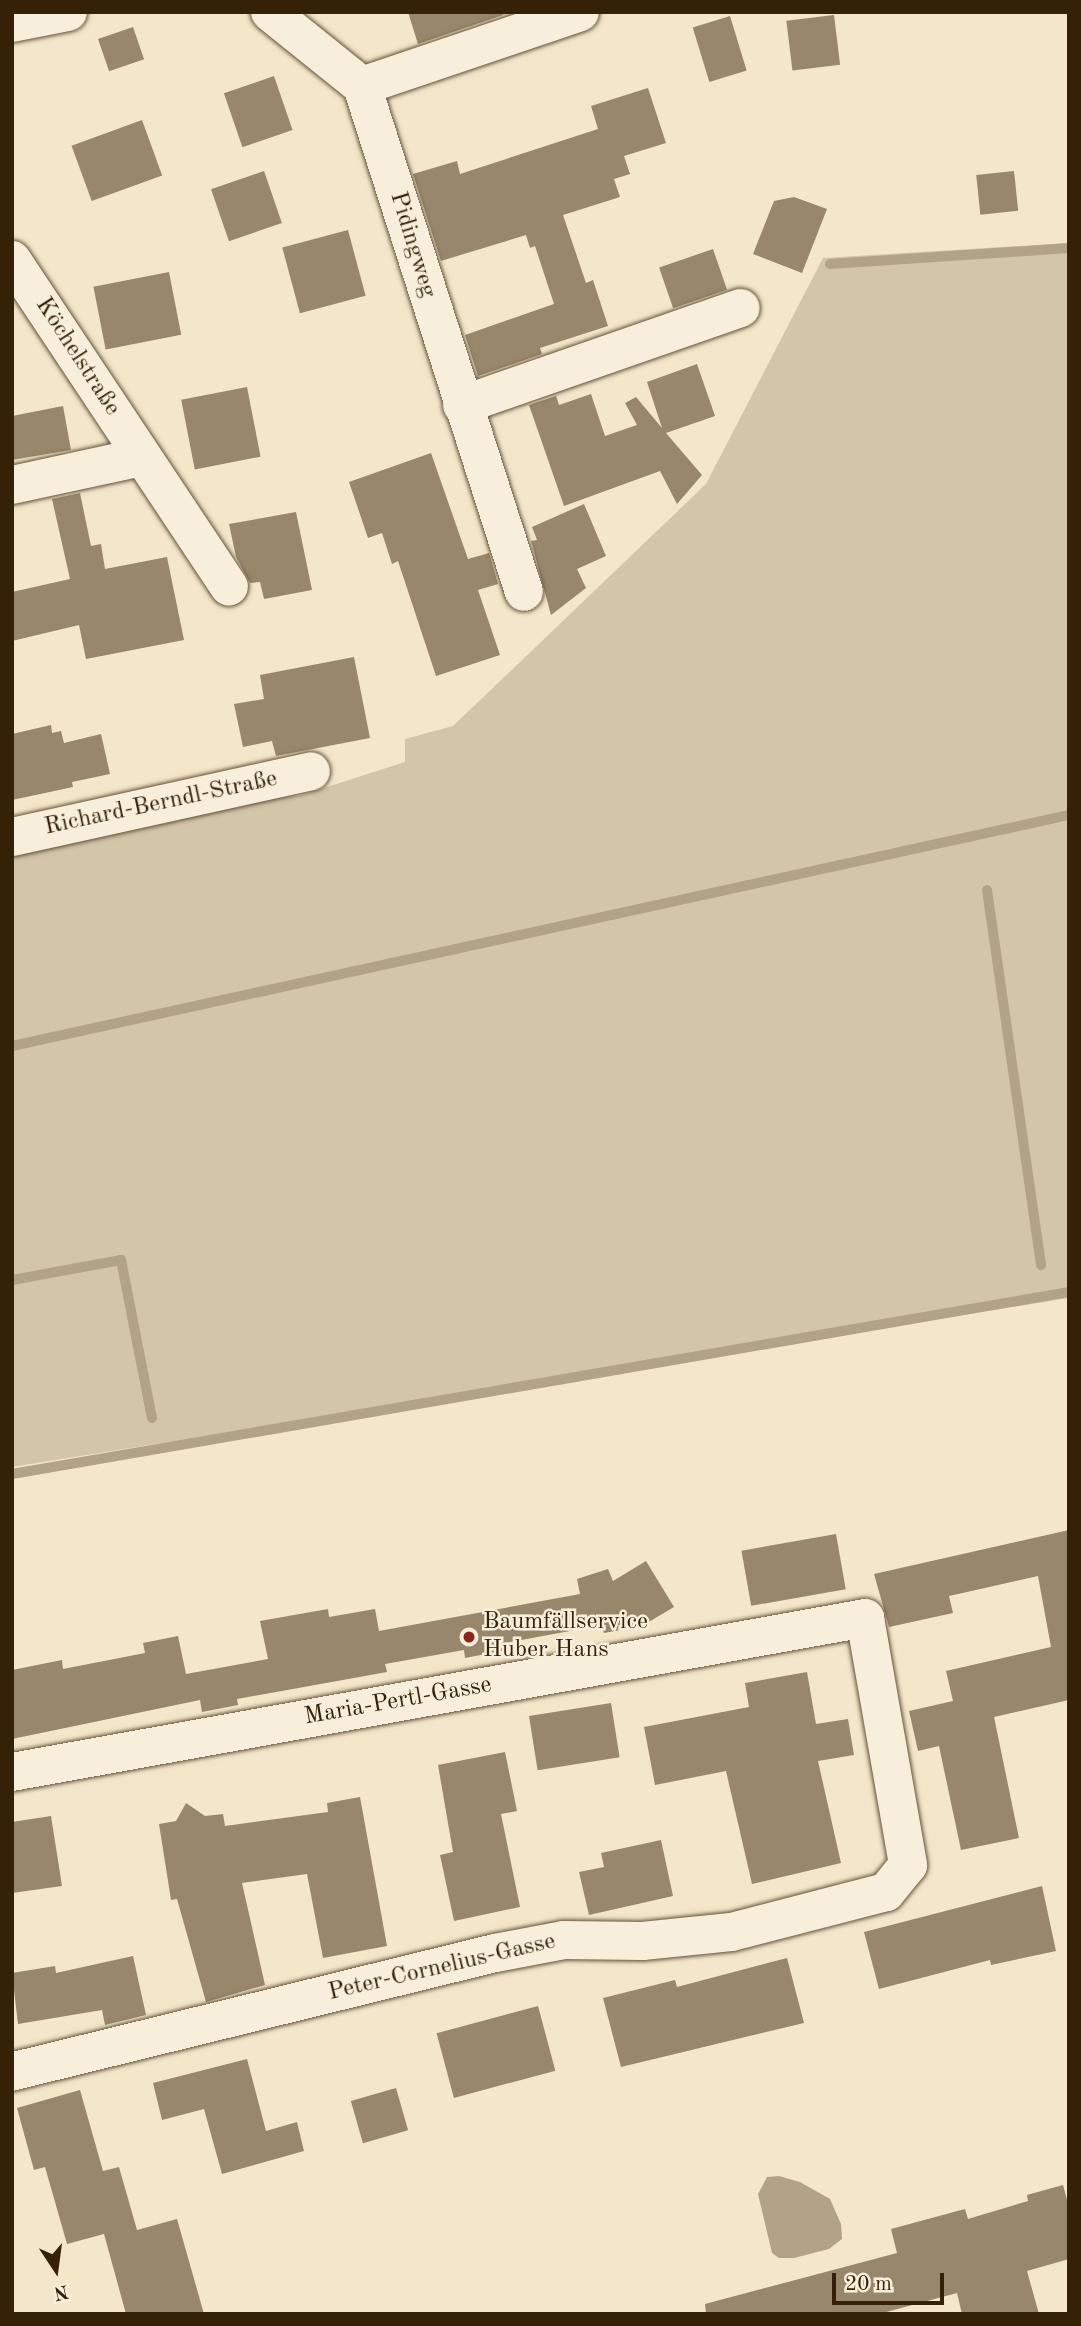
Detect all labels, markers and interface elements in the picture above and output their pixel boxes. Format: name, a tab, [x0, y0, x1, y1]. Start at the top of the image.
street label: Pidingweg	[382, 189, 442, 301]
street label: Köchelstraße	[28, 292, 126, 422]
street label: Richard-Berndl-Straße	[42, 765, 280, 843]
place label: Baumfällservice Huber Hans	[483, 1609, 648, 1665]
marker: Baumfällservice Huber Hans	[461, 1629, 477, 1645]
street label: Maria-Pertl-Gasse	[302, 1671, 494, 1733]
street label: Peter-Cornelius-Gasse	[326, 1928, 558, 2008]
north arrow	[21, 2235, 91, 2305]
scale bar	[836, 2260, 948, 2304]
text: 20 m	[845, 2274, 892, 2295]
text: N	[52, 2280, 70, 2302]

